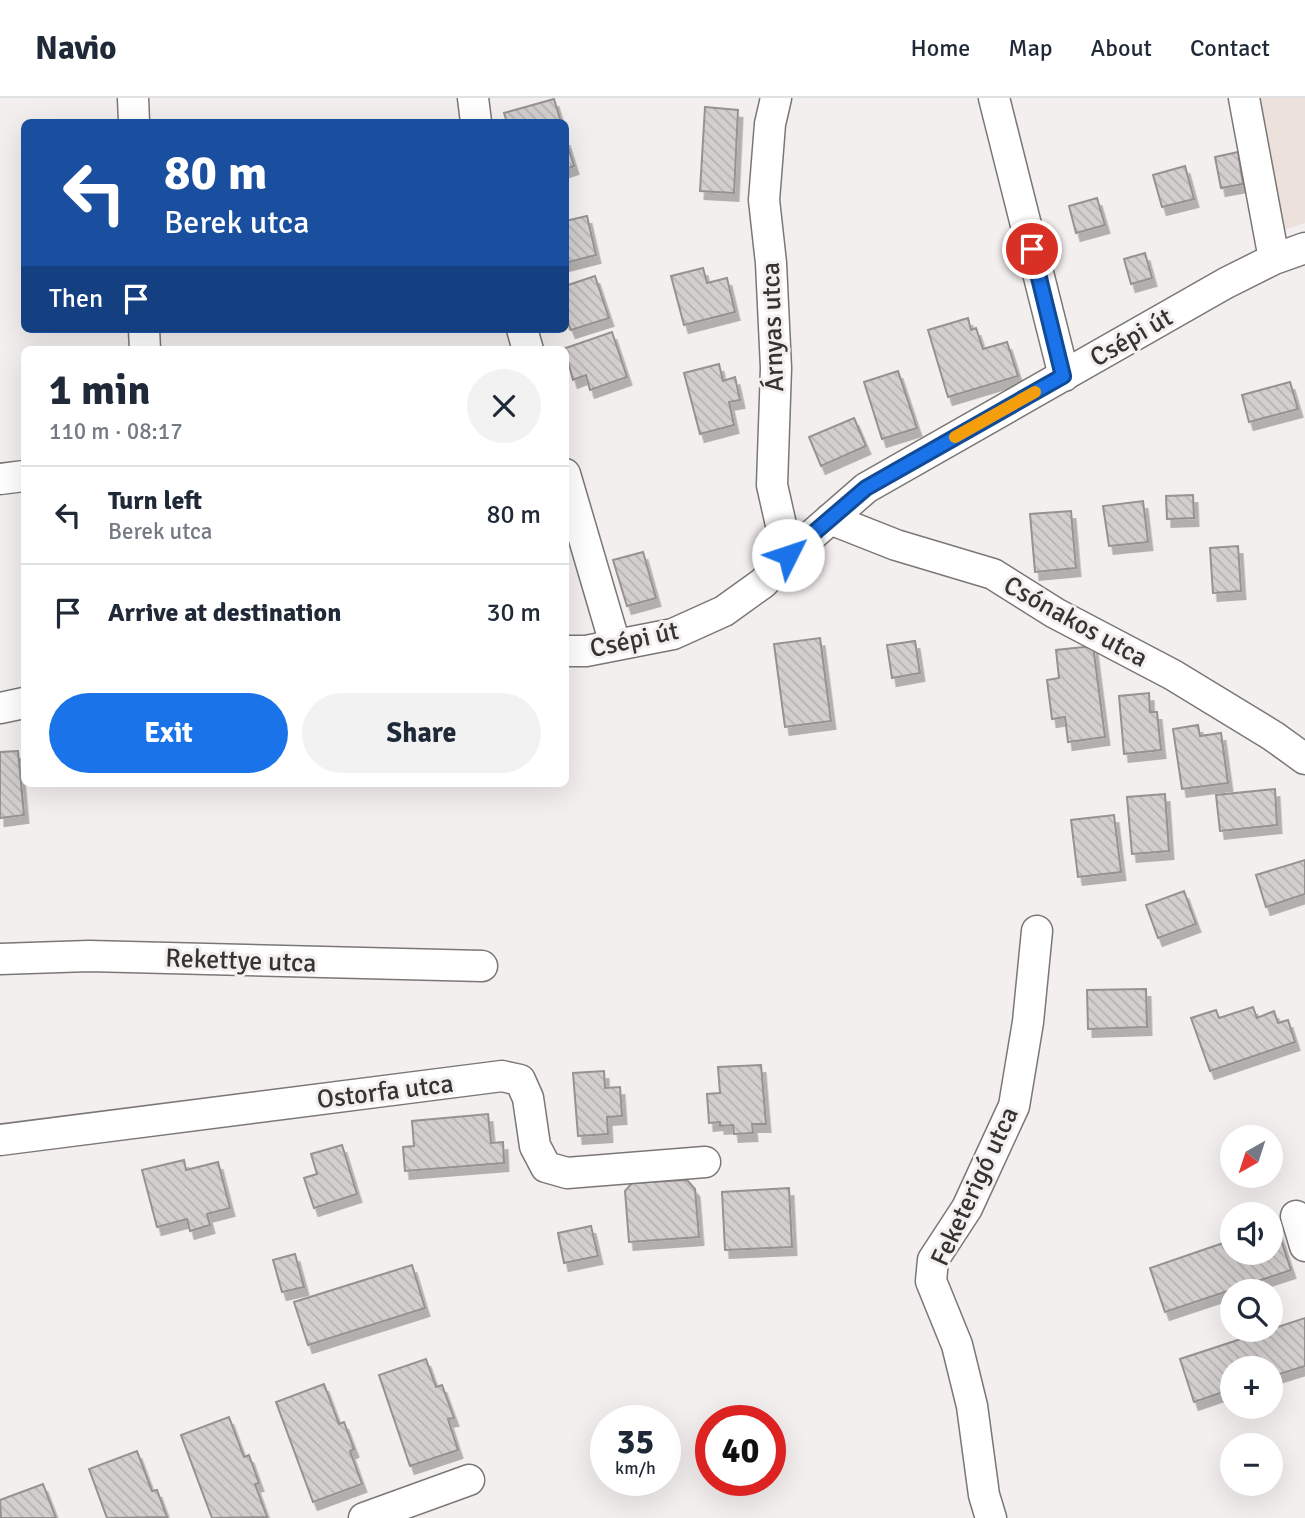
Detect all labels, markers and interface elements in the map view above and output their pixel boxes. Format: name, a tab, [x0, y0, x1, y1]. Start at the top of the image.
text: Navio	[35, 28, 117, 69]
text: Home	[910, 33, 970, 63]
text: Map	[1008, 33, 1053, 63]
text: About	[1091, 33, 1152, 63]
text: Contact	[1190, 33, 1270, 63]
text: 80 m	[164, 143, 267, 203]
icon: left	[49, 147, 140, 238]
text: Berek utca	[164, 203, 309, 242]
pin	[1002, 219, 1062, 279]
icon: arrive	[1013, 230, 1051, 268]
street label: Árnyas utca	[755, 262, 791, 392]
icon: arrive	[117, 280, 155, 318]
text: Then	[49, 283, 103, 315]
street label: Csépi út	[1085, 302, 1178, 374]
text: 1 min	[49, 365, 150, 416]
button: close	[467, 369, 541, 443]
text: 110 m · 08:17	[49, 417, 183, 446]
text: Turn left	[108, 485, 202, 517]
icon: left	[49, 496, 87, 534]
text: 80 m	[486, 499, 541, 531]
text: Berek utca	[108, 517, 213, 546]
position arrow	[751, 518, 825, 592]
street label: Csónakos utca	[998, 569, 1153, 675]
icon: arrive	[49, 594, 87, 632]
text: Arrive at destination	[108, 597, 341, 629]
text: 30 m	[486, 597, 541, 629]
street label: Csépi út	[587, 615, 682, 665]
button: Exit	[49, 693, 288, 773]
button: Share	[302, 693, 541, 773]
street label: Rekettye utca	[165, 942, 317, 980]
street label: Ostorfa utca	[315, 1068, 455, 1116]
street label: Feketerigó utca	[924, 1102, 1026, 1271]
north arrow	[1220, 1125, 1283, 1188]
map controls	[1220, 1125, 1283, 1496]
button: sound	[1220, 1202, 1283, 1265]
button: search	[1220, 1279, 1283, 1342]
button: +	[1220, 1356, 1283, 1419]
speed limit sign: 40	[695, 1405, 786, 1496]
text: 35	[617, 1420, 654, 1463]
button: −	[1220, 1433, 1283, 1496]
text: km/h	[615, 1457, 656, 1479]

